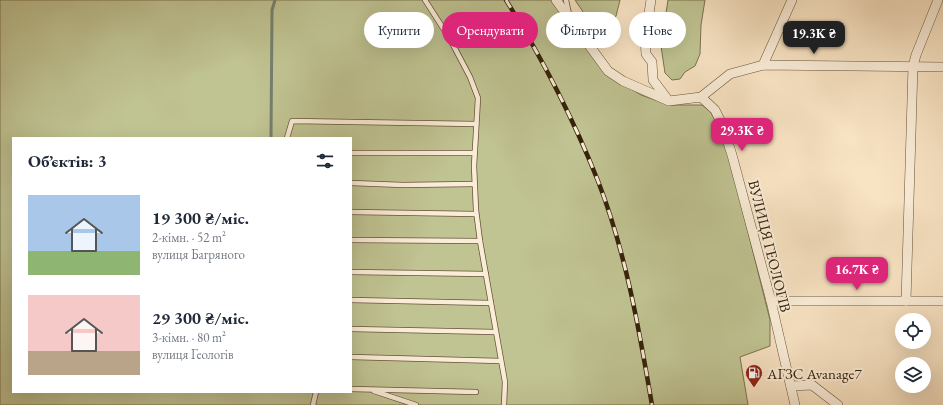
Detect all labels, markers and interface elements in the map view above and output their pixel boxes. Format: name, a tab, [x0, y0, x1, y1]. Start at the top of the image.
chip: Купити	[364, 12, 434, 48]
chip: Орендувати	[442, 12, 538, 48]
chip: Фільтри	[546, 12, 621, 48]
chip: Нове	[629, 12, 686, 48]
pin: 19.3K ₴	[777, 21, 851, 55]
text: 19.3K ₴	[792, 25, 836, 42]
pin: 29.3K ₴	[705, 118, 779, 152]
text: 29.3K ₴	[720, 122, 764, 139]
text: Об’єктів: 3	[28, 150, 107, 172]
icon: filters	[314, 150, 336, 172]
street label: ВУЛИЦЯ ГЕОЛОГІВ	[744, 178, 796, 314]
text: 19 300 ₴/міс.	[152, 207, 249, 229]
icon: home	[60, 211, 108, 259]
text: 2-кімн. · 52 m²	[152, 229, 226, 246]
text: вулиця Багряного	[152, 246, 245, 263]
pin: 16.7K ₴	[820, 257, 894, 291]
text: 16.7K ₴	[835, 261, 879, 278]
text: 29 300 ₴/міс.	[152, 307, 249, 329]
icon: home	[60, 311, 108, 359]
map controls	[895, 313, 931, 393]
button: locate	[895, 313, 931, 349]
text: 3-кімн. · 80 m²	[152, 329, 226, 346]
text: вулиця Геологів	[152, 346, 233, 363]
button: layers	[895, 357, 931, 393]
fuel station icon: АГЗС Avanage7	[744, 363, 764, 388]
place label: АГЗС Avanage7	[766, 364, 862, 383]

